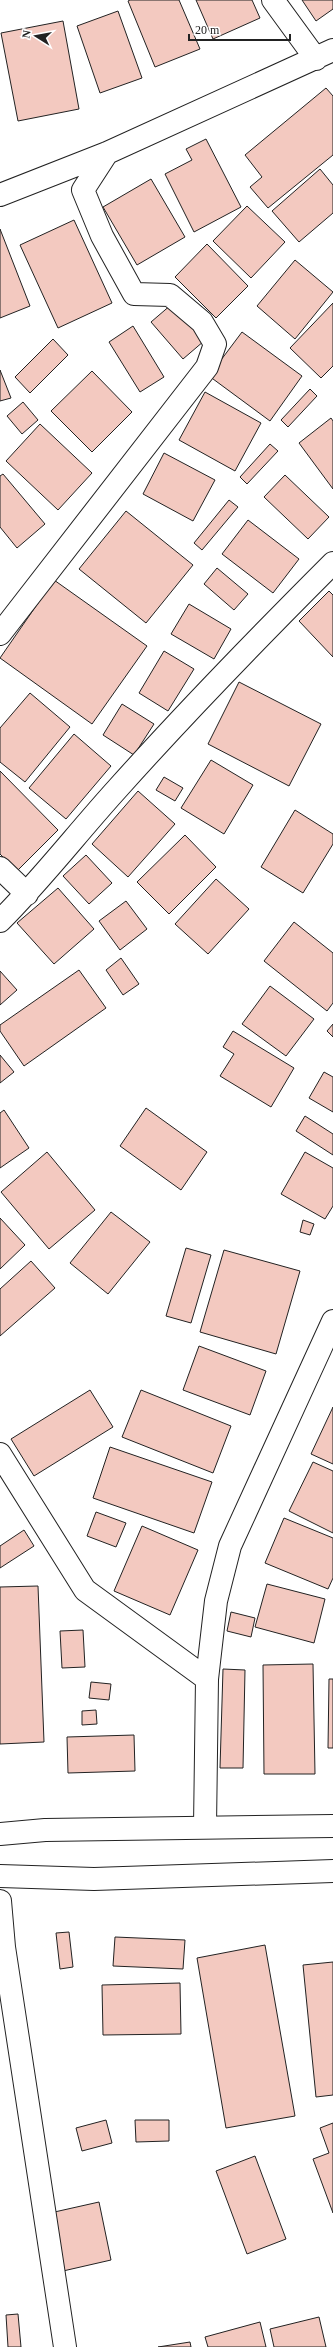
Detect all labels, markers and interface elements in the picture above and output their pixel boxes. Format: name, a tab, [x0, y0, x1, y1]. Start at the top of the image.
north arrow	[16, 16, 56, 56]
scale bar	[189, 16, 290, 42]
text: 20 m	[195, 23, 220, 37]
text: N	[20, 29, 33, 39]

